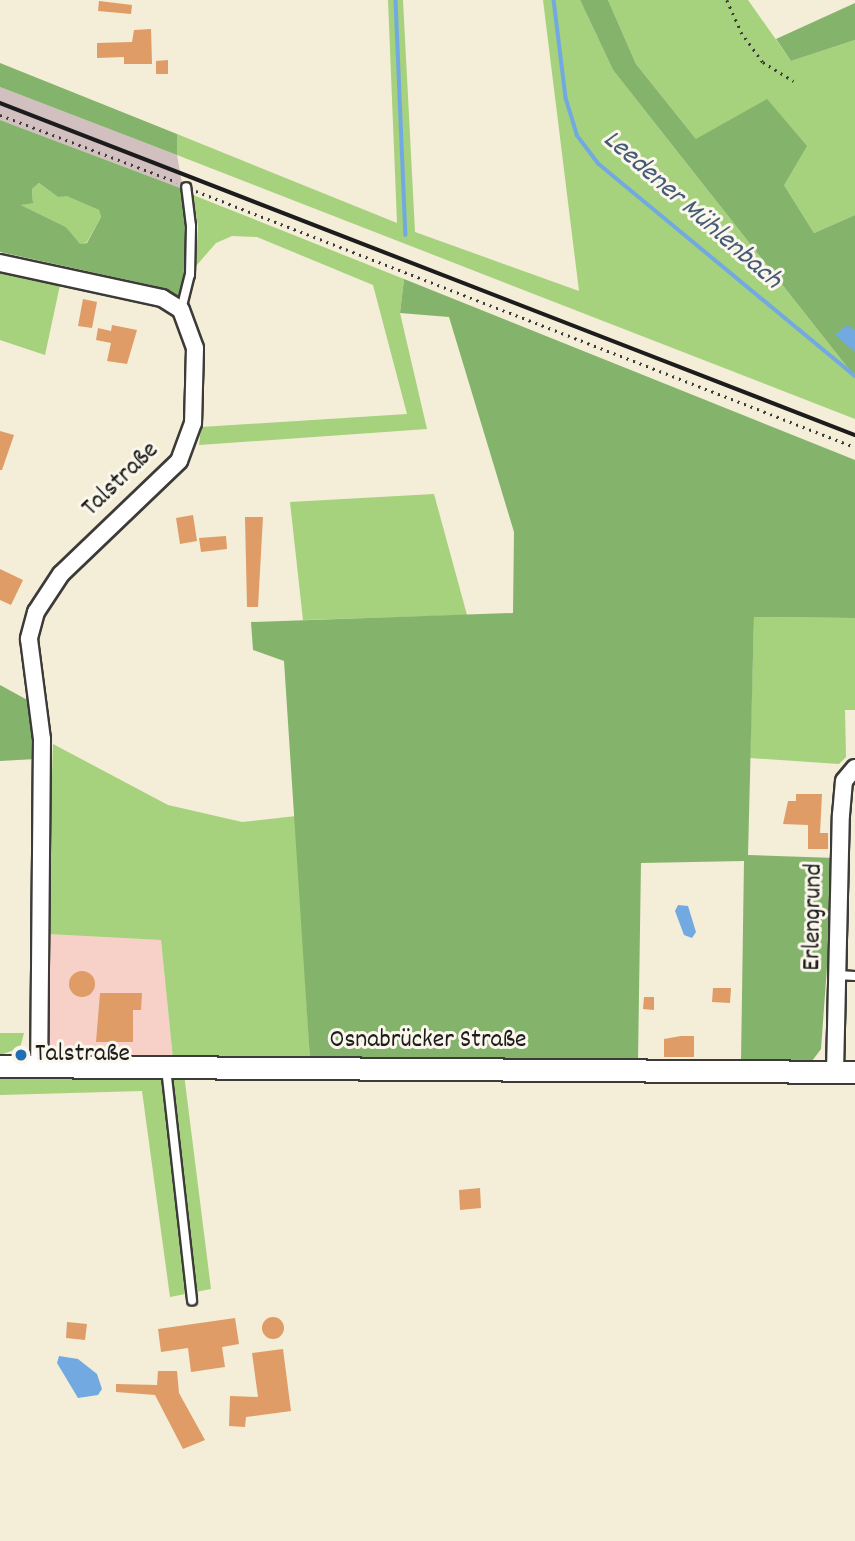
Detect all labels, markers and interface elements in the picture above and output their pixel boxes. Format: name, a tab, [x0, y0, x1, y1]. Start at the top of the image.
water label: Leedener Mühlenbach	[595, 124, 787, 298]
street label: Talstraße	[76, 436, 166, 524]
street label: Erlengrund	[797, 863, 831, 971]
street label: Osnabrücker Straße	[329, 1025, 527, 1057]
place label: Talstraße	[35, 1039, 130, 1071]
marker: Talstraße	[13, 1047, 29, 1063]

